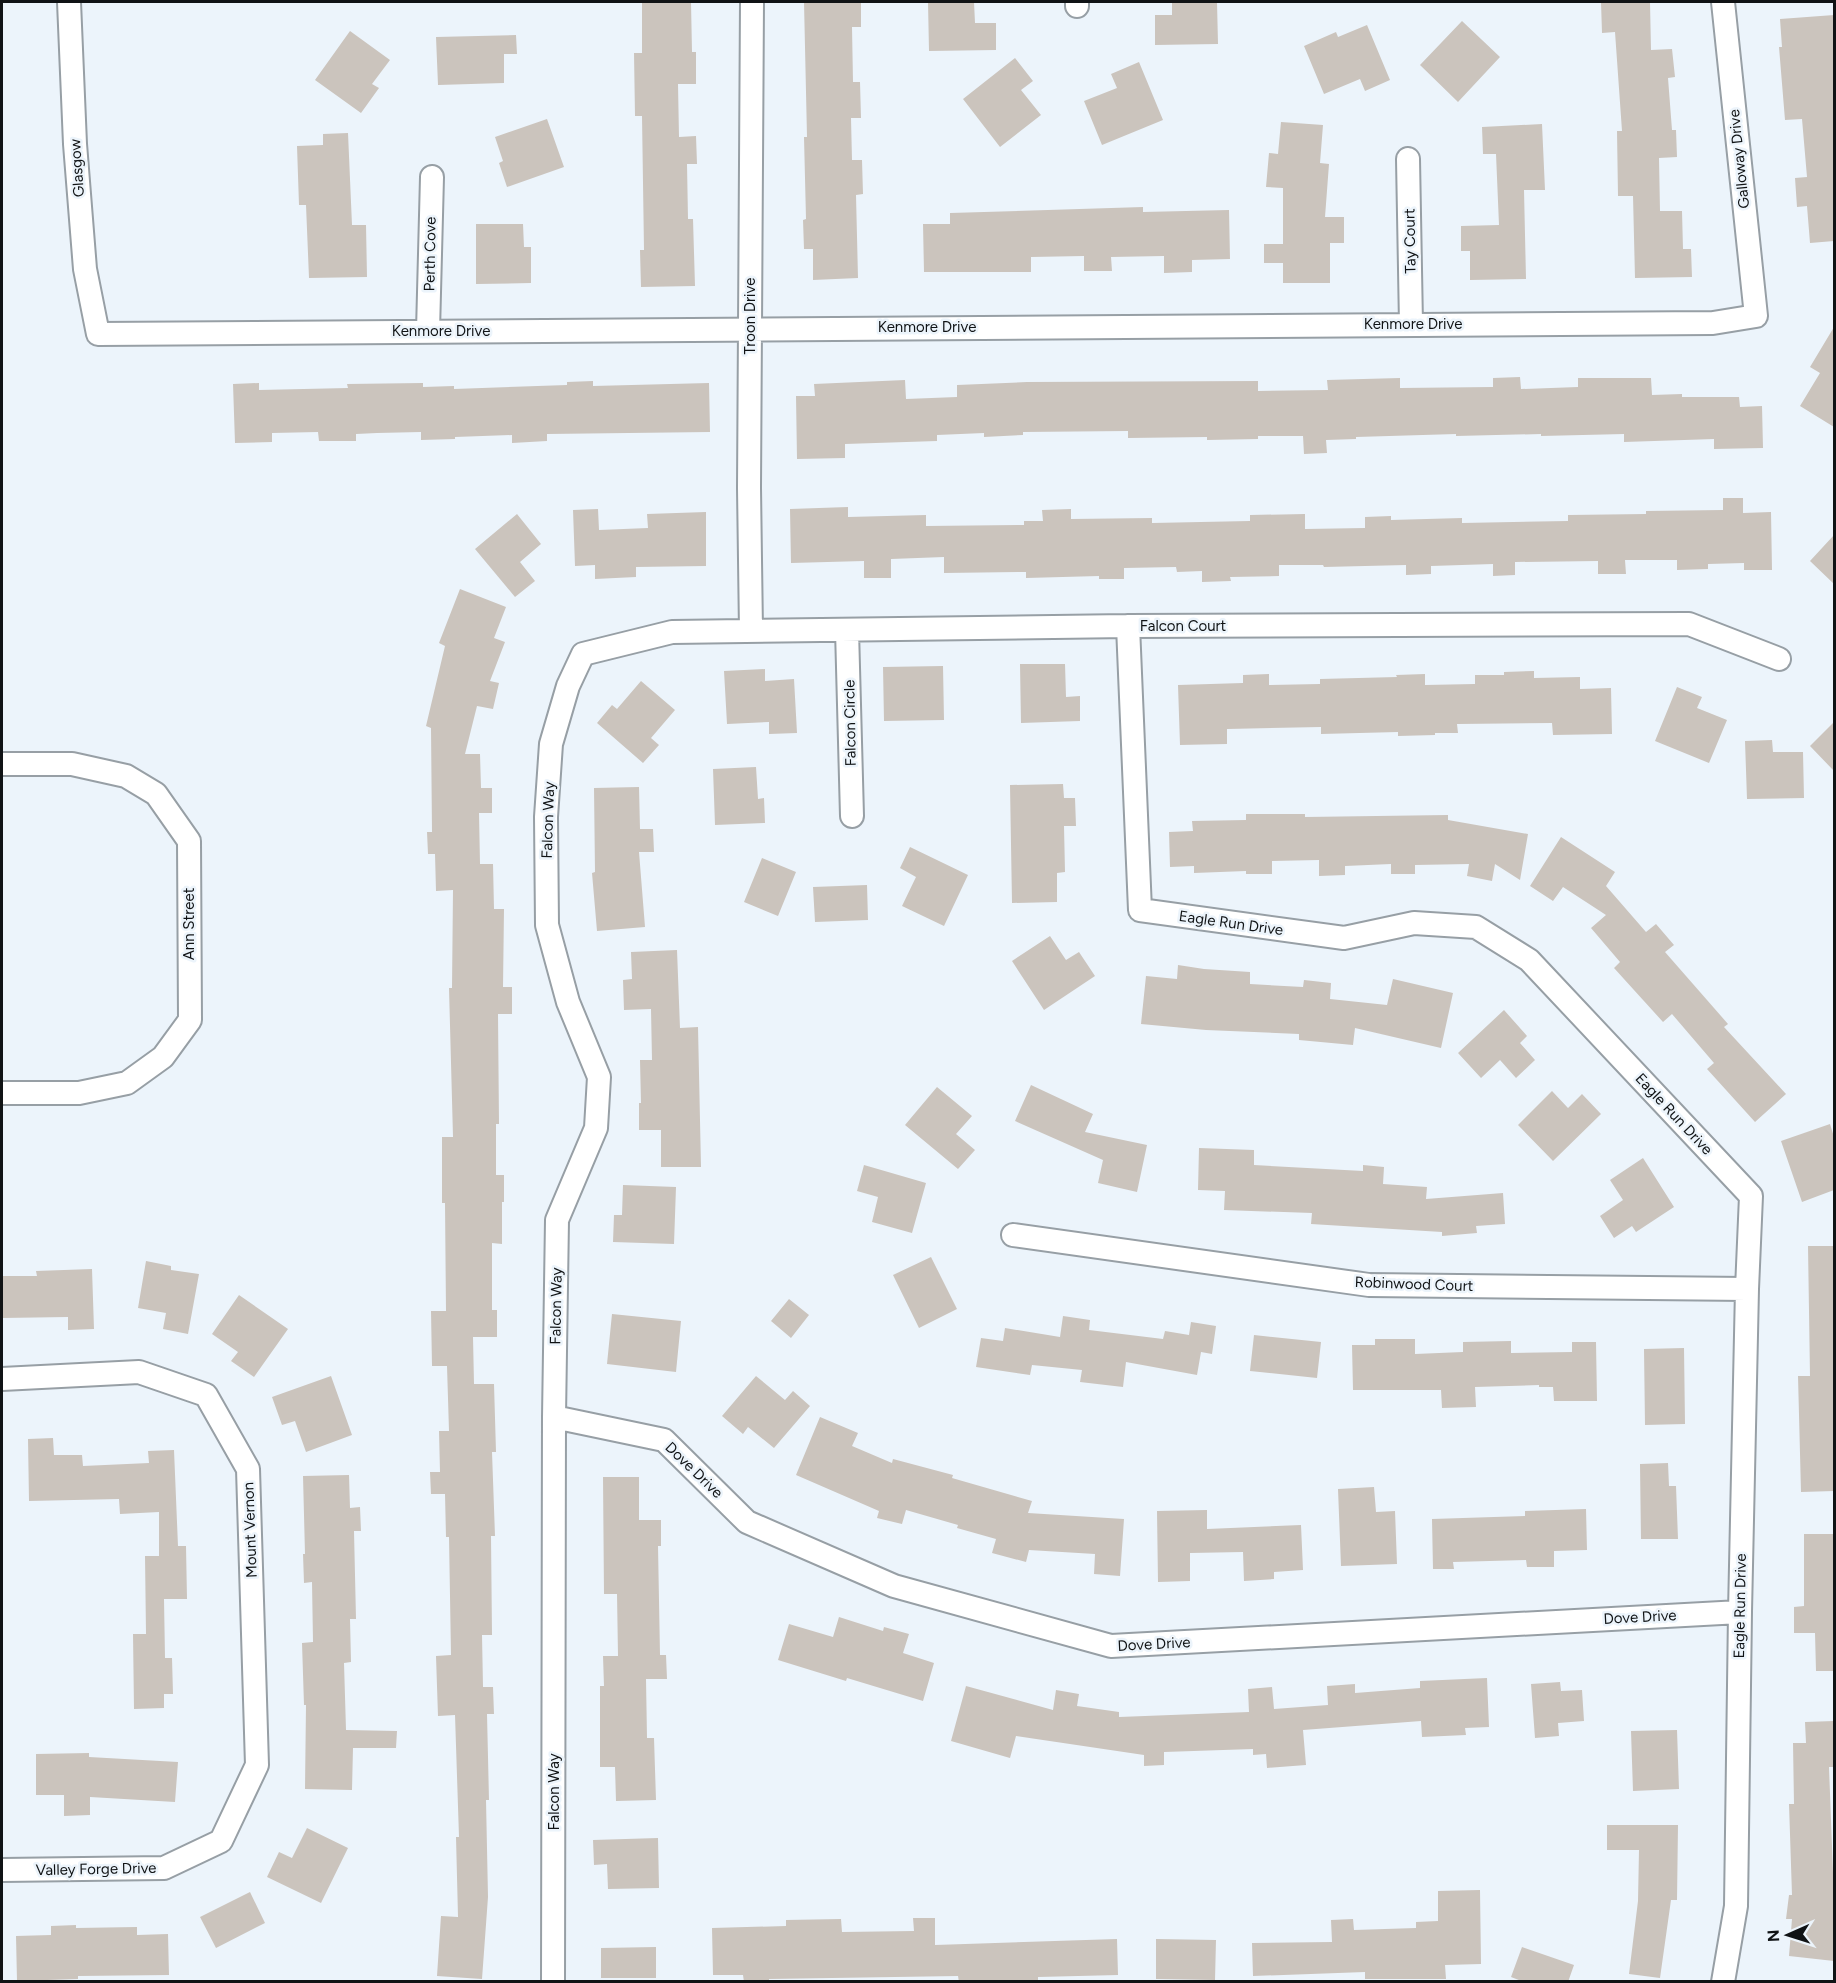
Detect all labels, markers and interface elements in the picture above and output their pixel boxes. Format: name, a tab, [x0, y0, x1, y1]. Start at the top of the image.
street label: Galloway Drive	[1725, 109, 1753, 209]
street label: Glasgow	[66, 138, 88, 198]
street label: Tay Court	[1400, 208, 1420, 274]
street label: Perth Cove	[420, 217, 440, 291]
street label: Troon Drive	[741, 278, 759, 354]
street label: Kenmore Drive	[1364, 315, 1462, 333]
street label: Kenmore Drive	[878, 318, 976, 336]
street label: Kenmore Drive	[392, 322, 490, 340]
street label: Falcon Court	[1140, 617, 1227, 635]
street label: Falcon Circle	[840, 679, 860, 767]
street label: Falcon Way	[538, 781, 558, 859]
street label: Ann Street	[180, 887, 198, 960]
street label: Eagle Run Drive	[1178, 907, 1284, 939]
street label: Eagle Run Drive	[1632, 1069, 1716, 1159]
street label: Falcon Way	[546, 1267, 566, 1345]
street label: Robinwood Court	[1354, 1273, 1474, 1295]
street label: Dove Drive	[661, 1438, 727, 1502]
street label: Mount Vernon	[239, 1482, 261, 1578]
street label: Eagle Run Drive	[1730, 1553, 1750, 1659]
street label: Dove Drive	[1603, 1606, 1677, 1628]
street label: Dove Drive	[1117, 1633, 1191, 1655]
street label: Falcon Way	[545, 1753, 563, 1831]
street label: Valley Forge Drive	[35, 1859, 157, 1879]
north arrow	[1758, 1905, 1818, 1965]
text: N	[1764, 1929, 1783, 1942]

